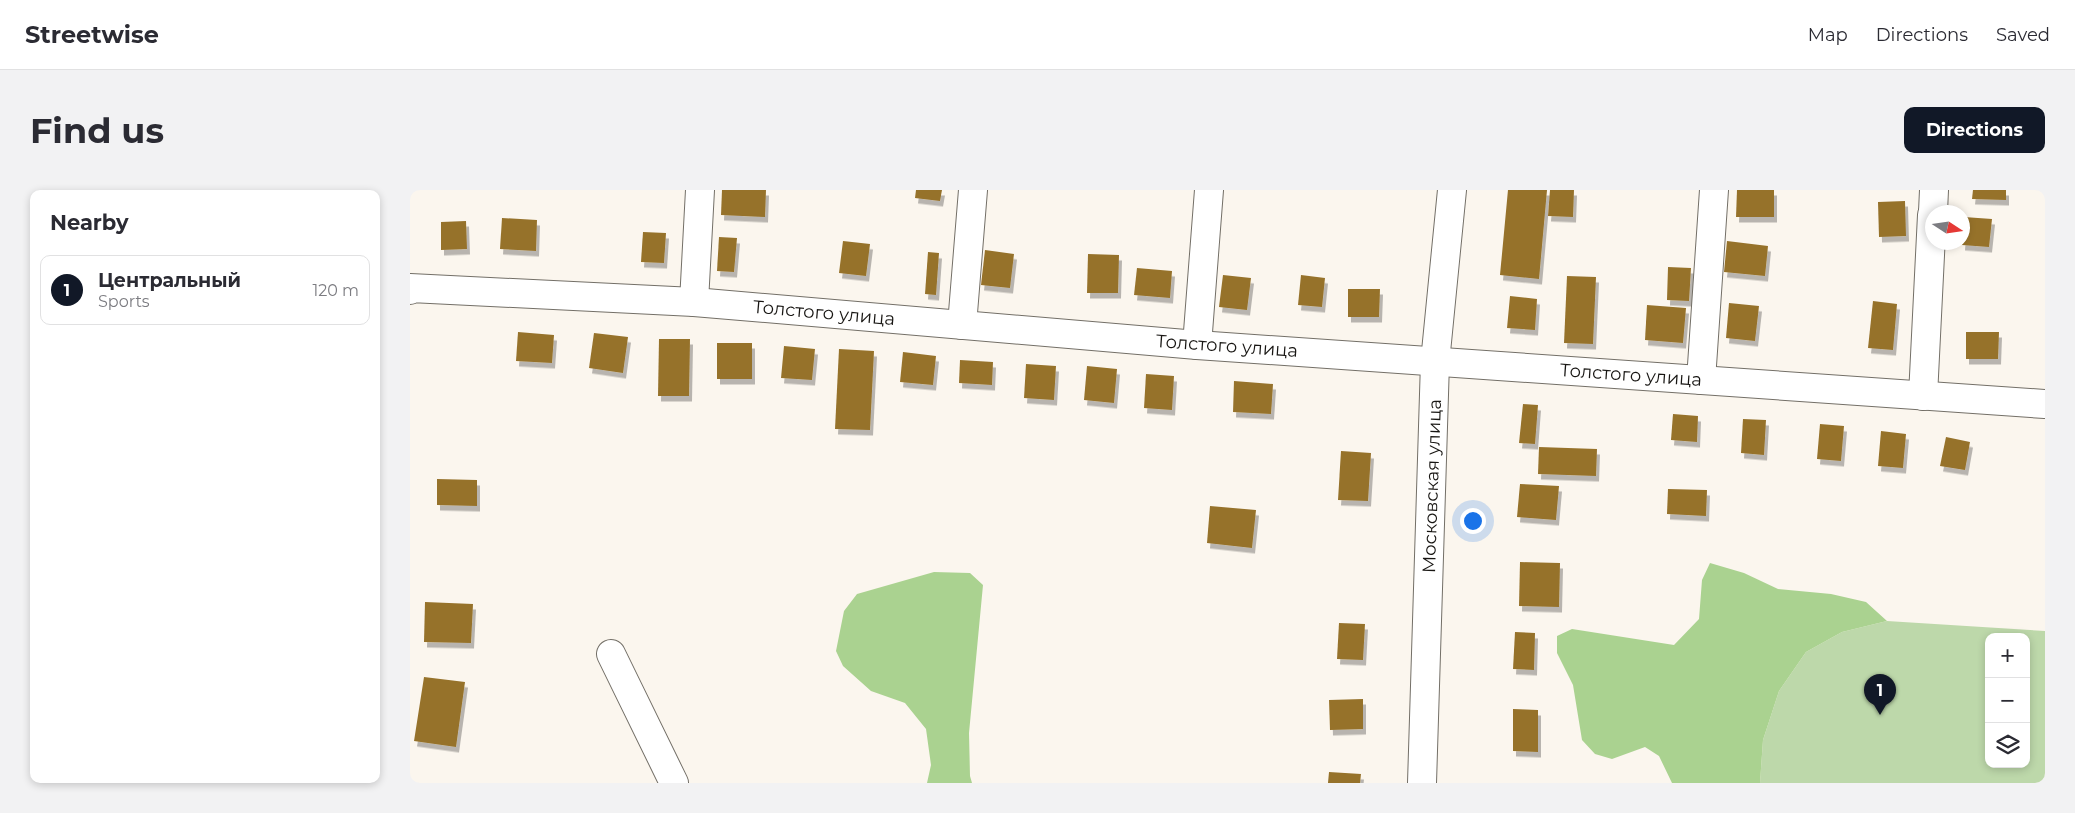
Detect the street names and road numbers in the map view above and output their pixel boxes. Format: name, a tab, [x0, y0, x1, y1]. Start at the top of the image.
street label: Толстого улица	[752, 296, 896, 330]
street label: Толстого улица	[1155, 330, 1299, 362]
street label: Толстого улица	[1559, 359, 1703, 391]
street label: Московская улица	[1418, 399, 1446, 573]

